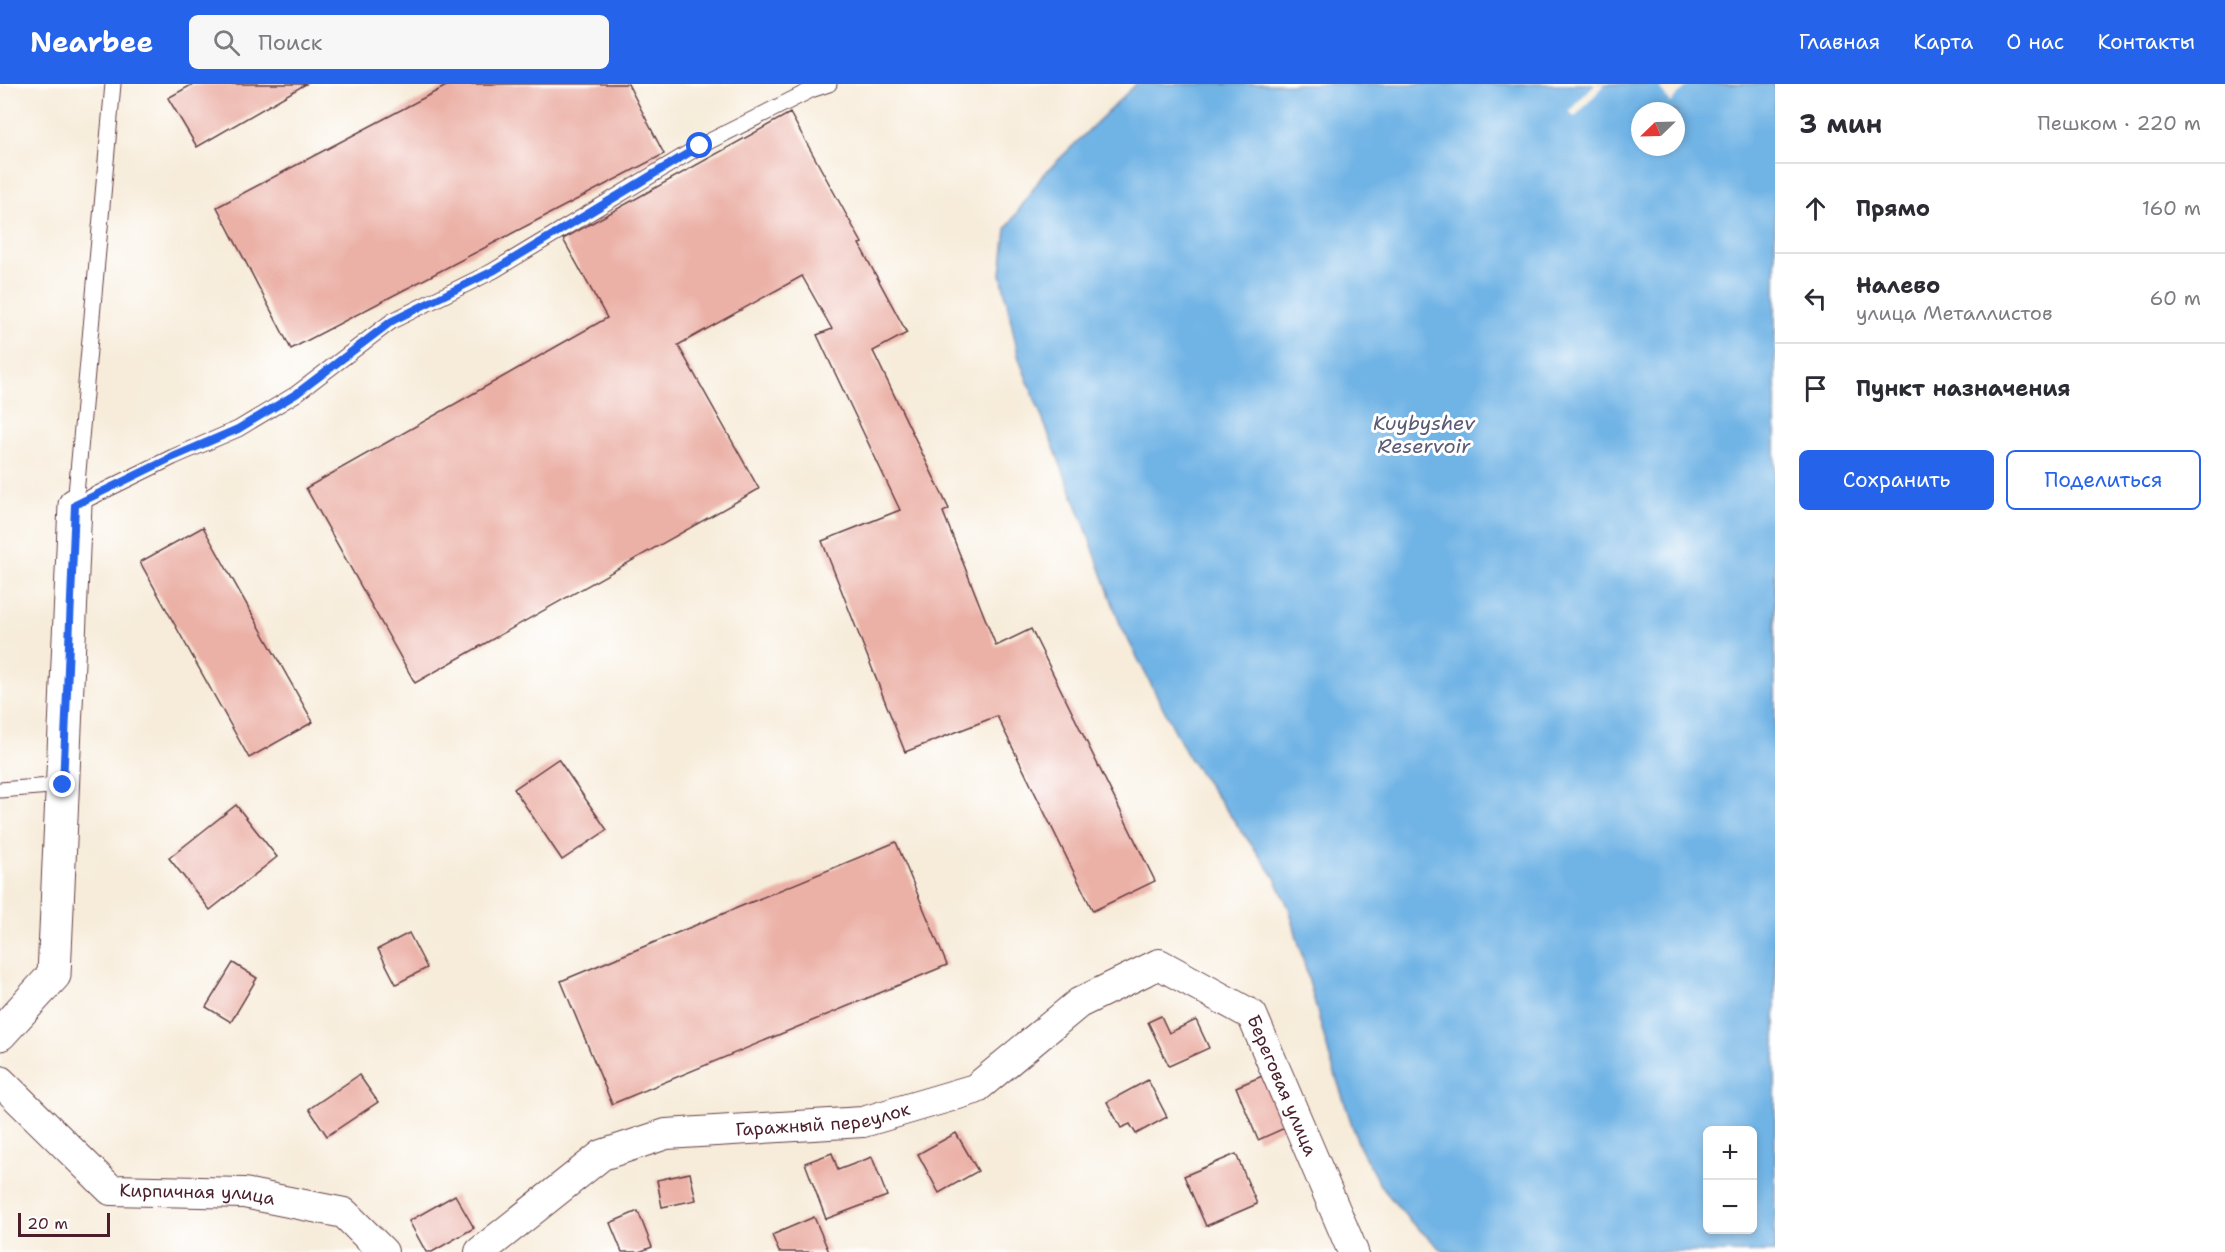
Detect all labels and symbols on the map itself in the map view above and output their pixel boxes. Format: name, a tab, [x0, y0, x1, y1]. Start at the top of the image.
north arrow	[1631, 102, 1685, 156]
route start	[686, 132, 712, 158]
water label: Kuybyshev Reservoir	[1373, 410, 1476, 459]
route end	[49, 771, 75, 797]
street label: Береговая улица	[1241, 1011, 1323, 1160]
street label: Гаражный переулок	[735, 1097, 913, 1142]
street label: Кирпичная улица	[119, 1178, 277, 1211]
scale bar	[18, 1210, 110, 1238]

